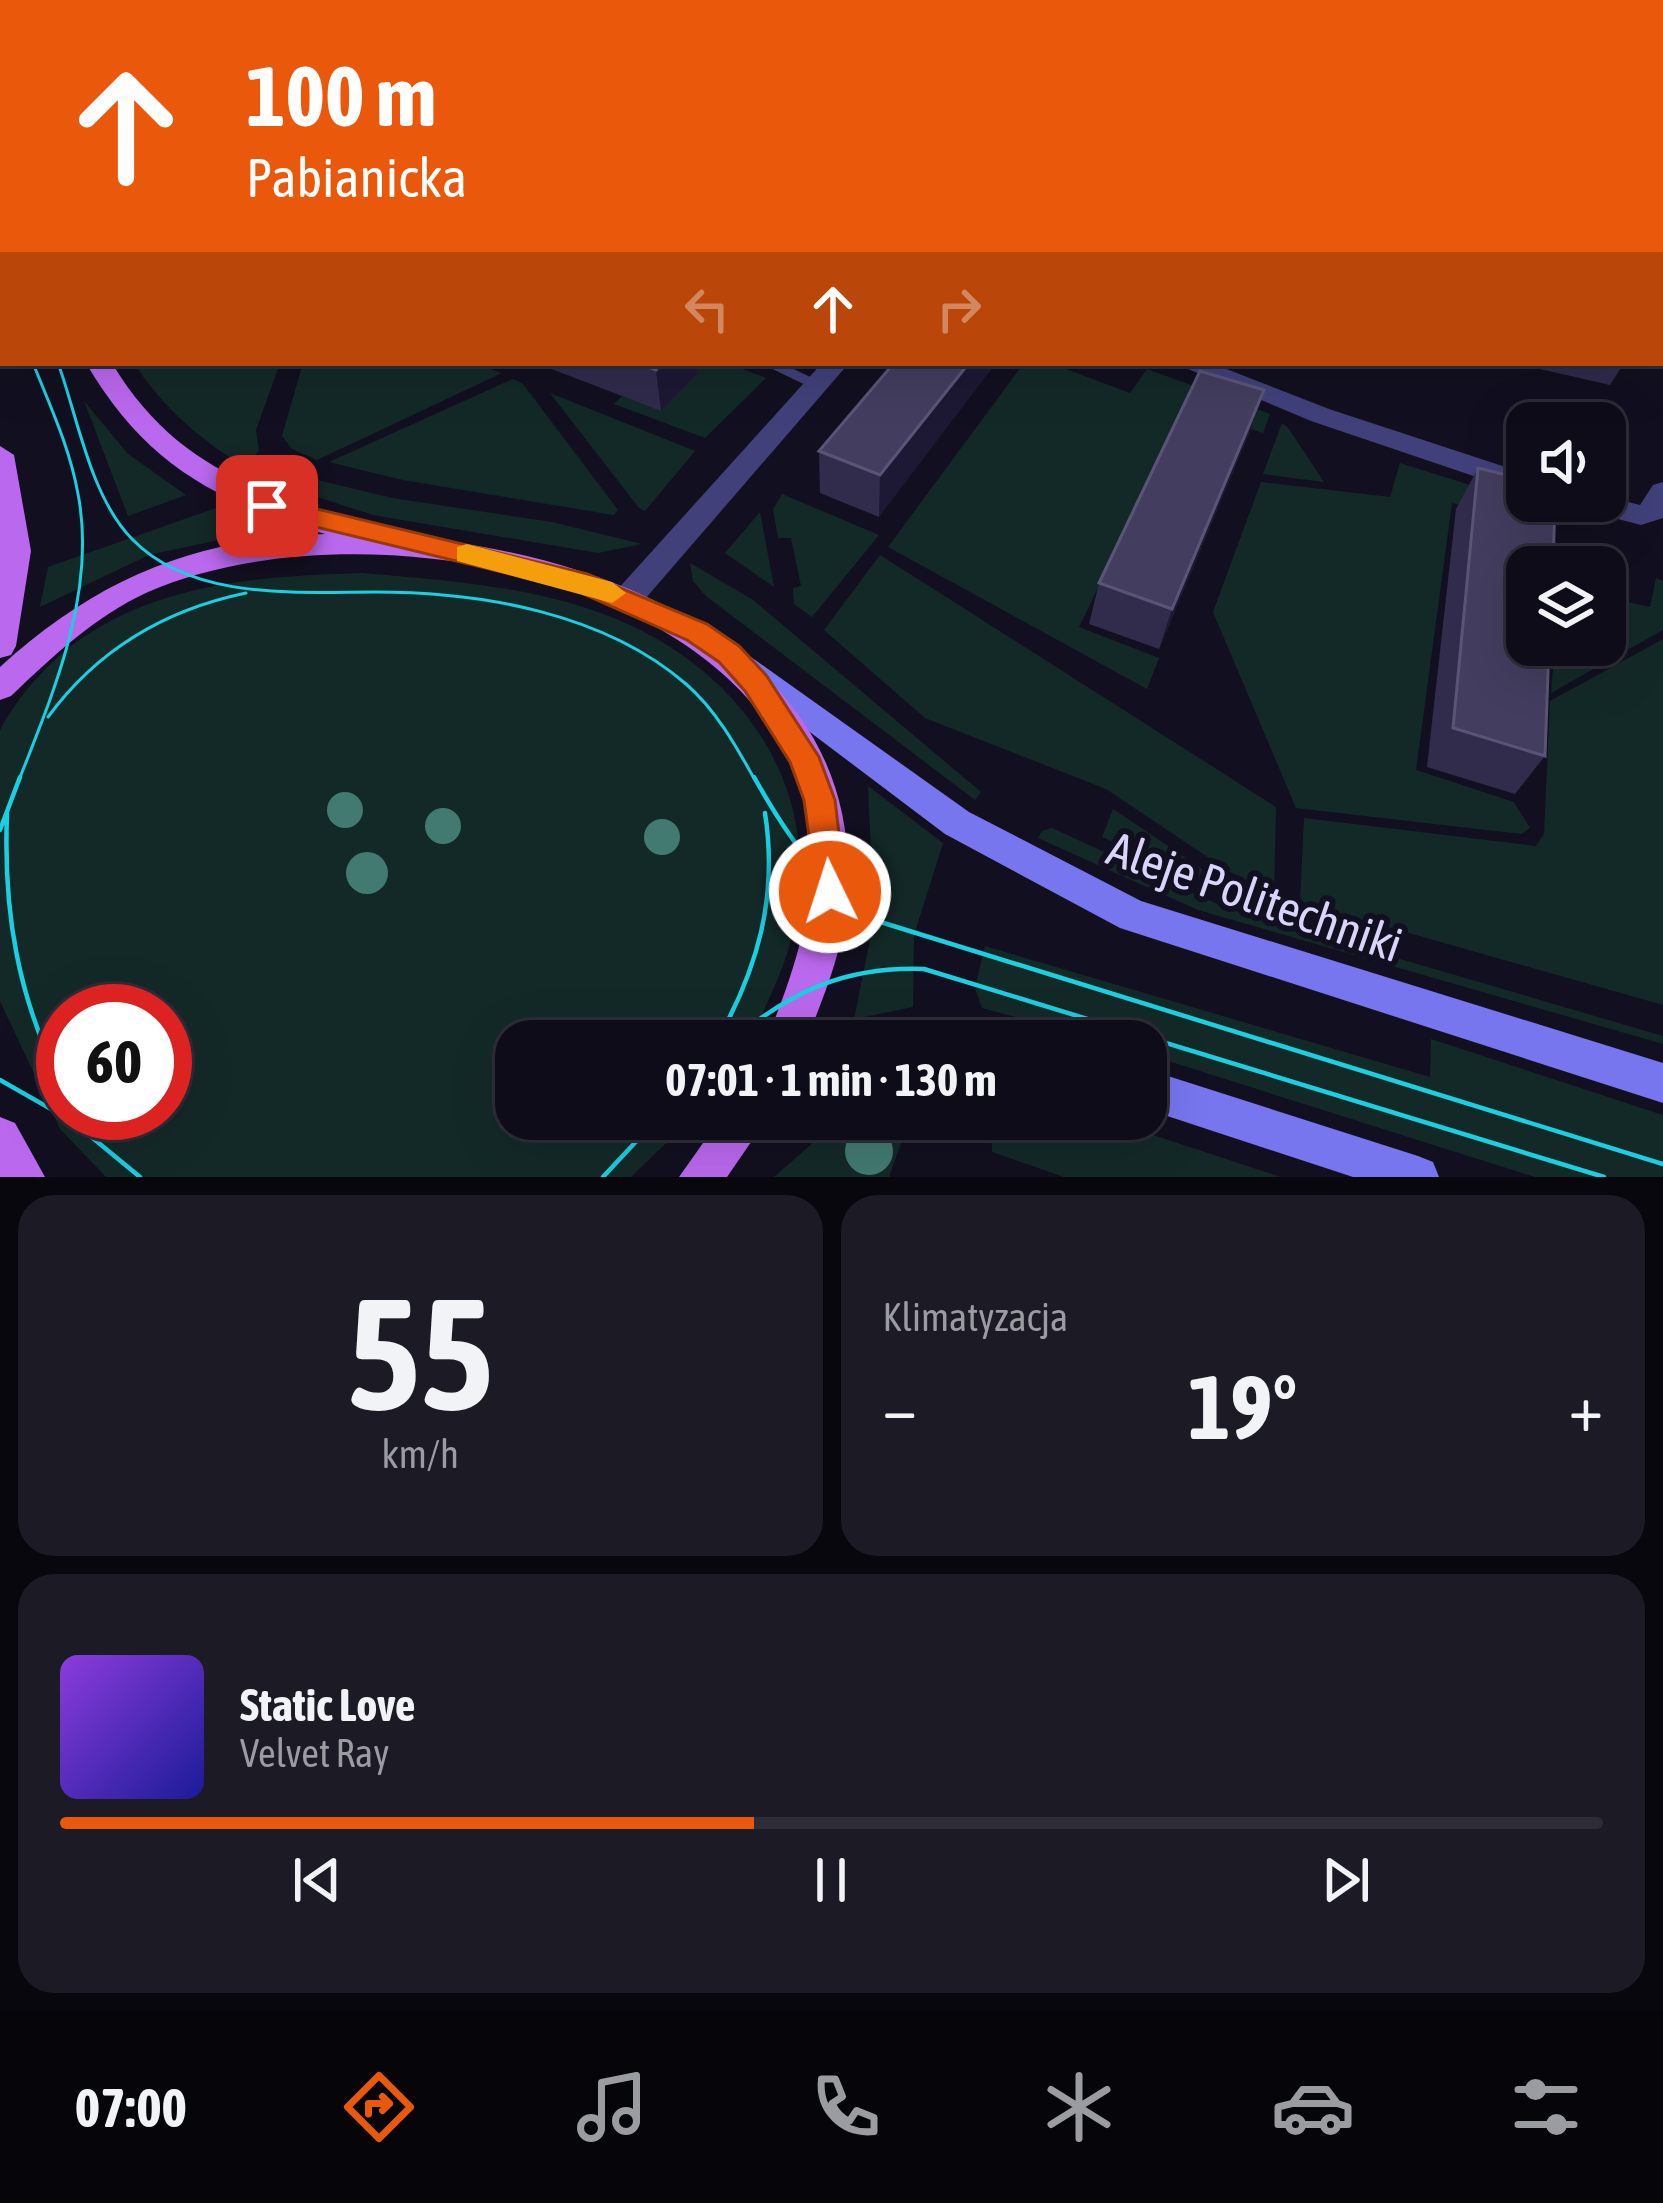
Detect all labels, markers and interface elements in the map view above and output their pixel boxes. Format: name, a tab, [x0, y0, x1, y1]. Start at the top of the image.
icon: ahead	[48, 48, 204, 204]
text: 100 m	[246, 48, 436, 144]
text: Pabianicka	[246, 147, 467, 208]
icon: left	[674, 276, 740, 342]
icon: ahead	[800, 276, 866, 342]
icon: right	[926, 276, 992, 342]
map controls	[1506, 402, 1626, 666]
button: sound	[1506, 402, 1626, 522]
pin	[216, 455, 318, 557]
icon: arrive	[234, 473, 300, 539]
button: layers	[1506, 546, 1626, 666]
street label: Aleje Politechniki	[1101, 820, 1409, 972]
position arrow	[767, 829, 893, 955]
speed limit sign: 60	[36, 984, 192, 1140]
text: 07:01 · 1 min · 130 m	[665, 1054, 997, 1106]
text: 55	[347, 1264, 494, 1443]
text: Klimatyzacja	[883, 1295, 1068, 1339]
text: 19°	[1188, 1355, 1297, 1458]
text: −	[883, 1369, 917, 1445]
text: +	[1569, 1369, 1603, 1445]
text: km/h	[382, 1432, 459, 1476]
text: Static Love	[240, 1679, 416, 1731]
text: Velvet Ray	[240, 1731, 389, 1775]
icon: previous	[284, 1847, 350, 1913]
icon: pause	[798, 1847, 864, 1913]
icon: next	[1313, 1847, 1379, 1913]
icon: directions	[337, 2065, 421, 2149]
icon: music	[570, 2065, 654, 2149]
icon: phone	[804, 2065, 888, 2149]
icon: climate	[1037, 2065, 1121, 2149]
icon: car	[1271, 2065, 1355, 2149]
icon: filters	[1504, 2065, 1588, 2149]
text: 07:00	[75, 2077, 187, 2138]

